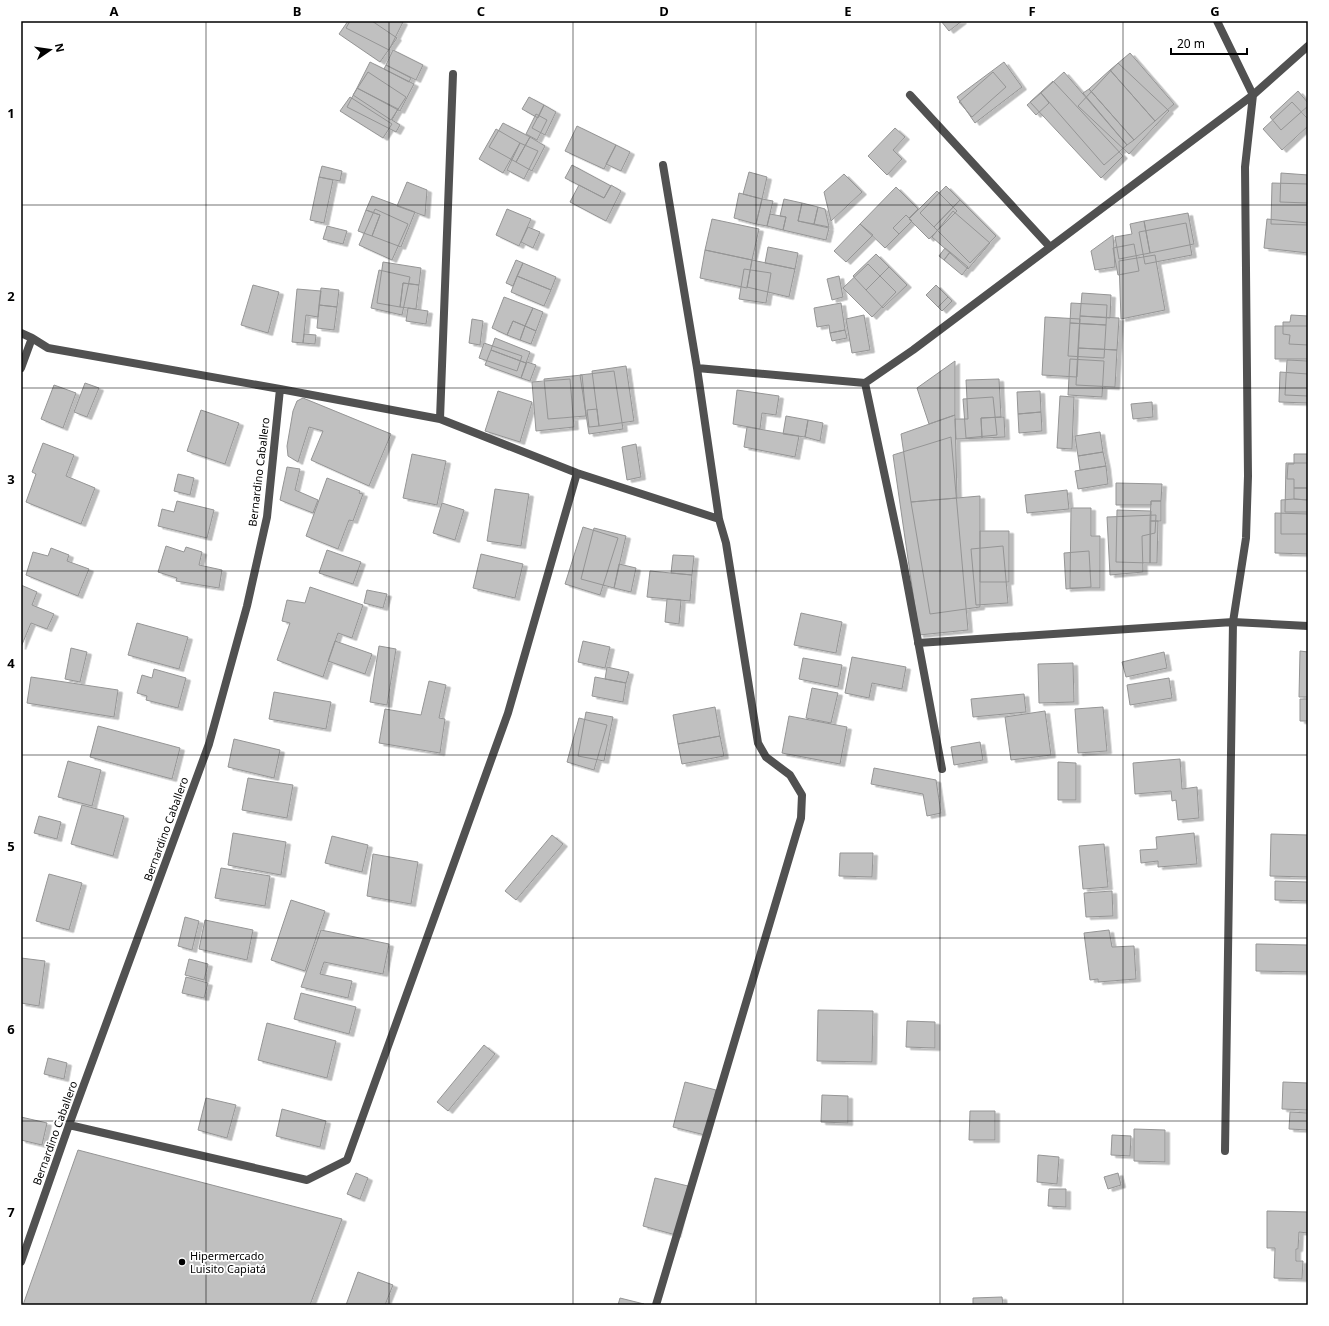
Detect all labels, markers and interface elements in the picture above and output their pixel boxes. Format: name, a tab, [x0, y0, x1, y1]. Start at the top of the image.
text: A	[110, 2, 119, 20]
text: B	[293, 2, 301, 20]
text: C	[477, 2, 485, 20]
text: D	[659, 2, 669, 20]
text: E	[844, 2, 852, 20]
text: F	[1028, 2, 1036, 20]
text: G	[1210, 2, 1220, 20]
north arrow	[30, 30, 70, 70]
scale bar	[1171, 30, 1247, 56]
text: 20 m	[1177, 35, 1205, 52]
text: N	[52, 42, 69, 54]
text: 1	[7, 104, 15, 122]
text: 2	[7, 287, 15, 305]
street label: Bernardino Caballero	[244, 416, 273, 527]
text: 3	[7, 470, 15, 488]
text: 4	[7, 654, 15, 672]
street label: Bernardino Caballero	[140, 774, 192, 883]
text: 5	[7, 837, 15, 855]
text: 6	[7, 1020, 15, 1038]
street label: Bernardino Caballero	[29, 1078, 81, 1187]
text: 7	[7, 1203, 15, 1221]
place label: Hipermercado Luisito Capiatá	[190, 1248, 266, 1276]
marker: Hipermercado Luisito Capiatá	[177, 1257, 187, 1267]

